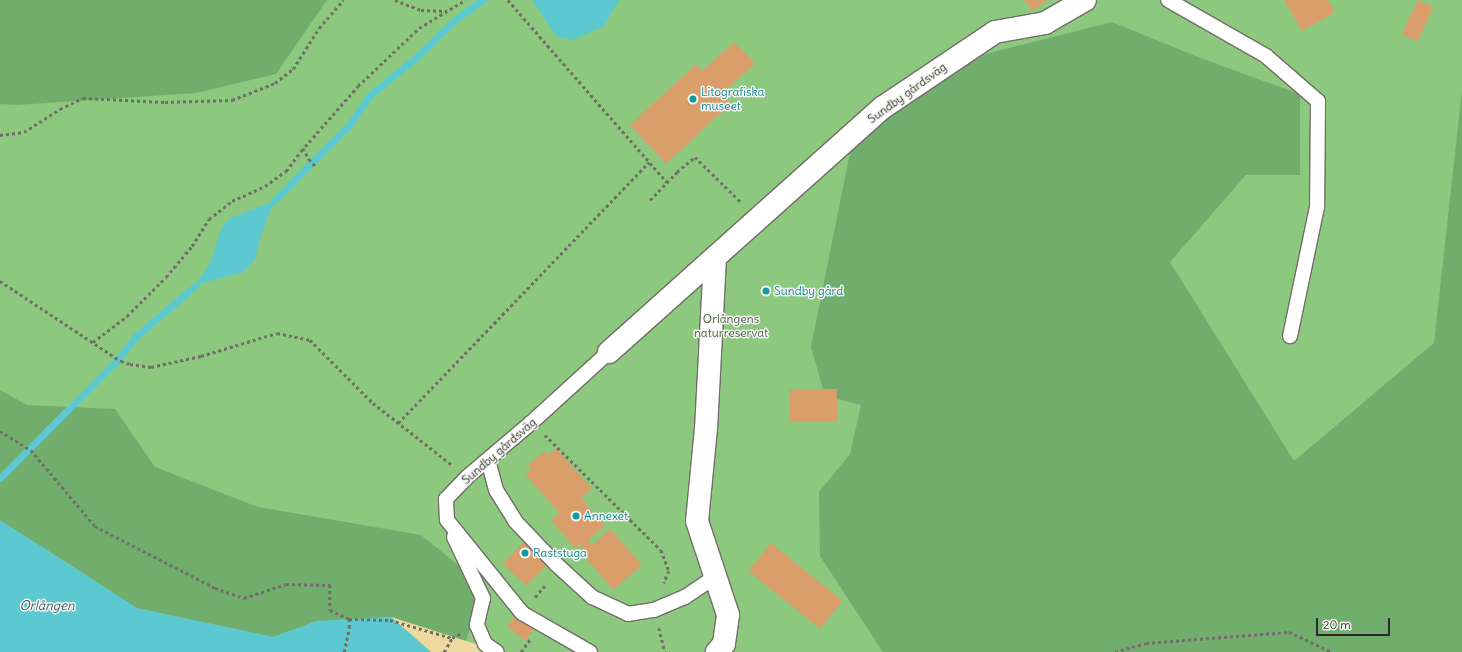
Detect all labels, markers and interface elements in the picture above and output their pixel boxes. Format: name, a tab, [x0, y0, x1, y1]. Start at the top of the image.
street label: Sundby gårdsväg	[865, 60, 949, 126]
place label: Litografiska museet	[701, 85, 764, 113]
marker: Litografiska museet	[688, 94, 698, 104]
place label: Sundby gård	[774, 284, 843, 298]
marker: Sundby gård	[761, 286, 771, 296]
park label: Orlångens naturreservat	[694, 312, 768, 340]
street label: Sundby gårdsväg	[459, 415, 539, 487]
place label: Annexet	[584, 509, 628, 523]
marker: Annexet	[571, 511, 581, 521]
place label: Raststuga	[533, 546, 587, 560]
marker: Raststuga	[520, 548, 530, 558]
water label: Orlången	[19, 598, 75, 614]
scale bar	[1318, 610, 1392, 636]
text: 20 m	[1323, 617, 1351, 632]

